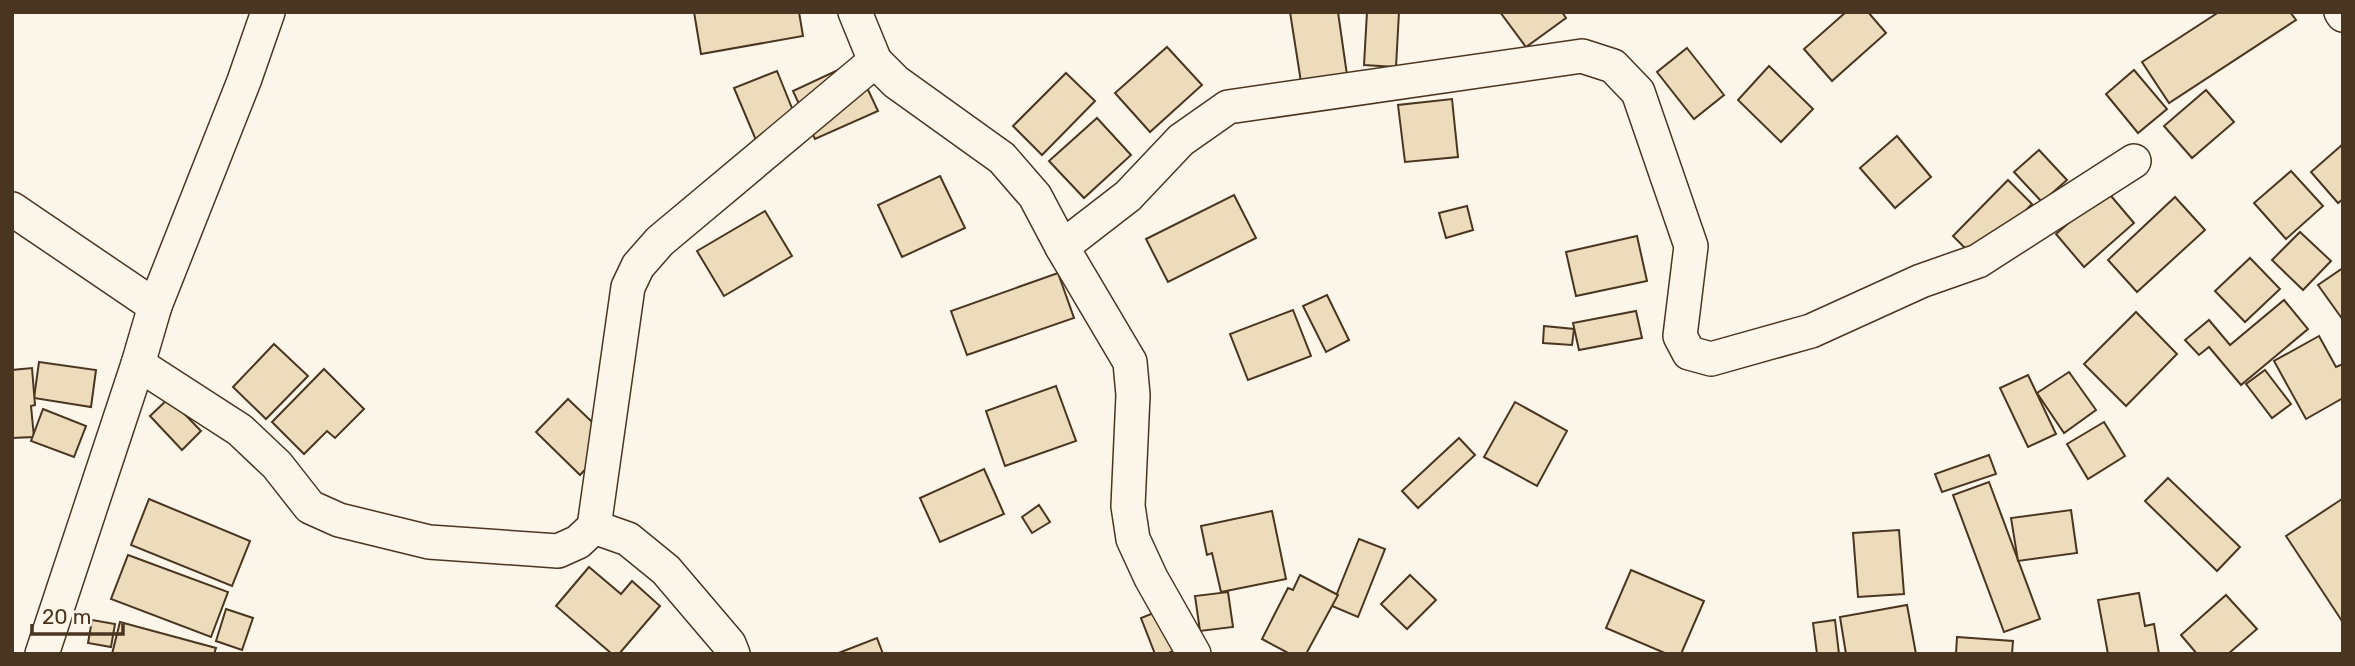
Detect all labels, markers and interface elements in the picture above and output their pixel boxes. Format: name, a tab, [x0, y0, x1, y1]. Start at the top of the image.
scale bar	[32, 592, 122, 636]
text: 20 m	[42, 604, 91, 629]

